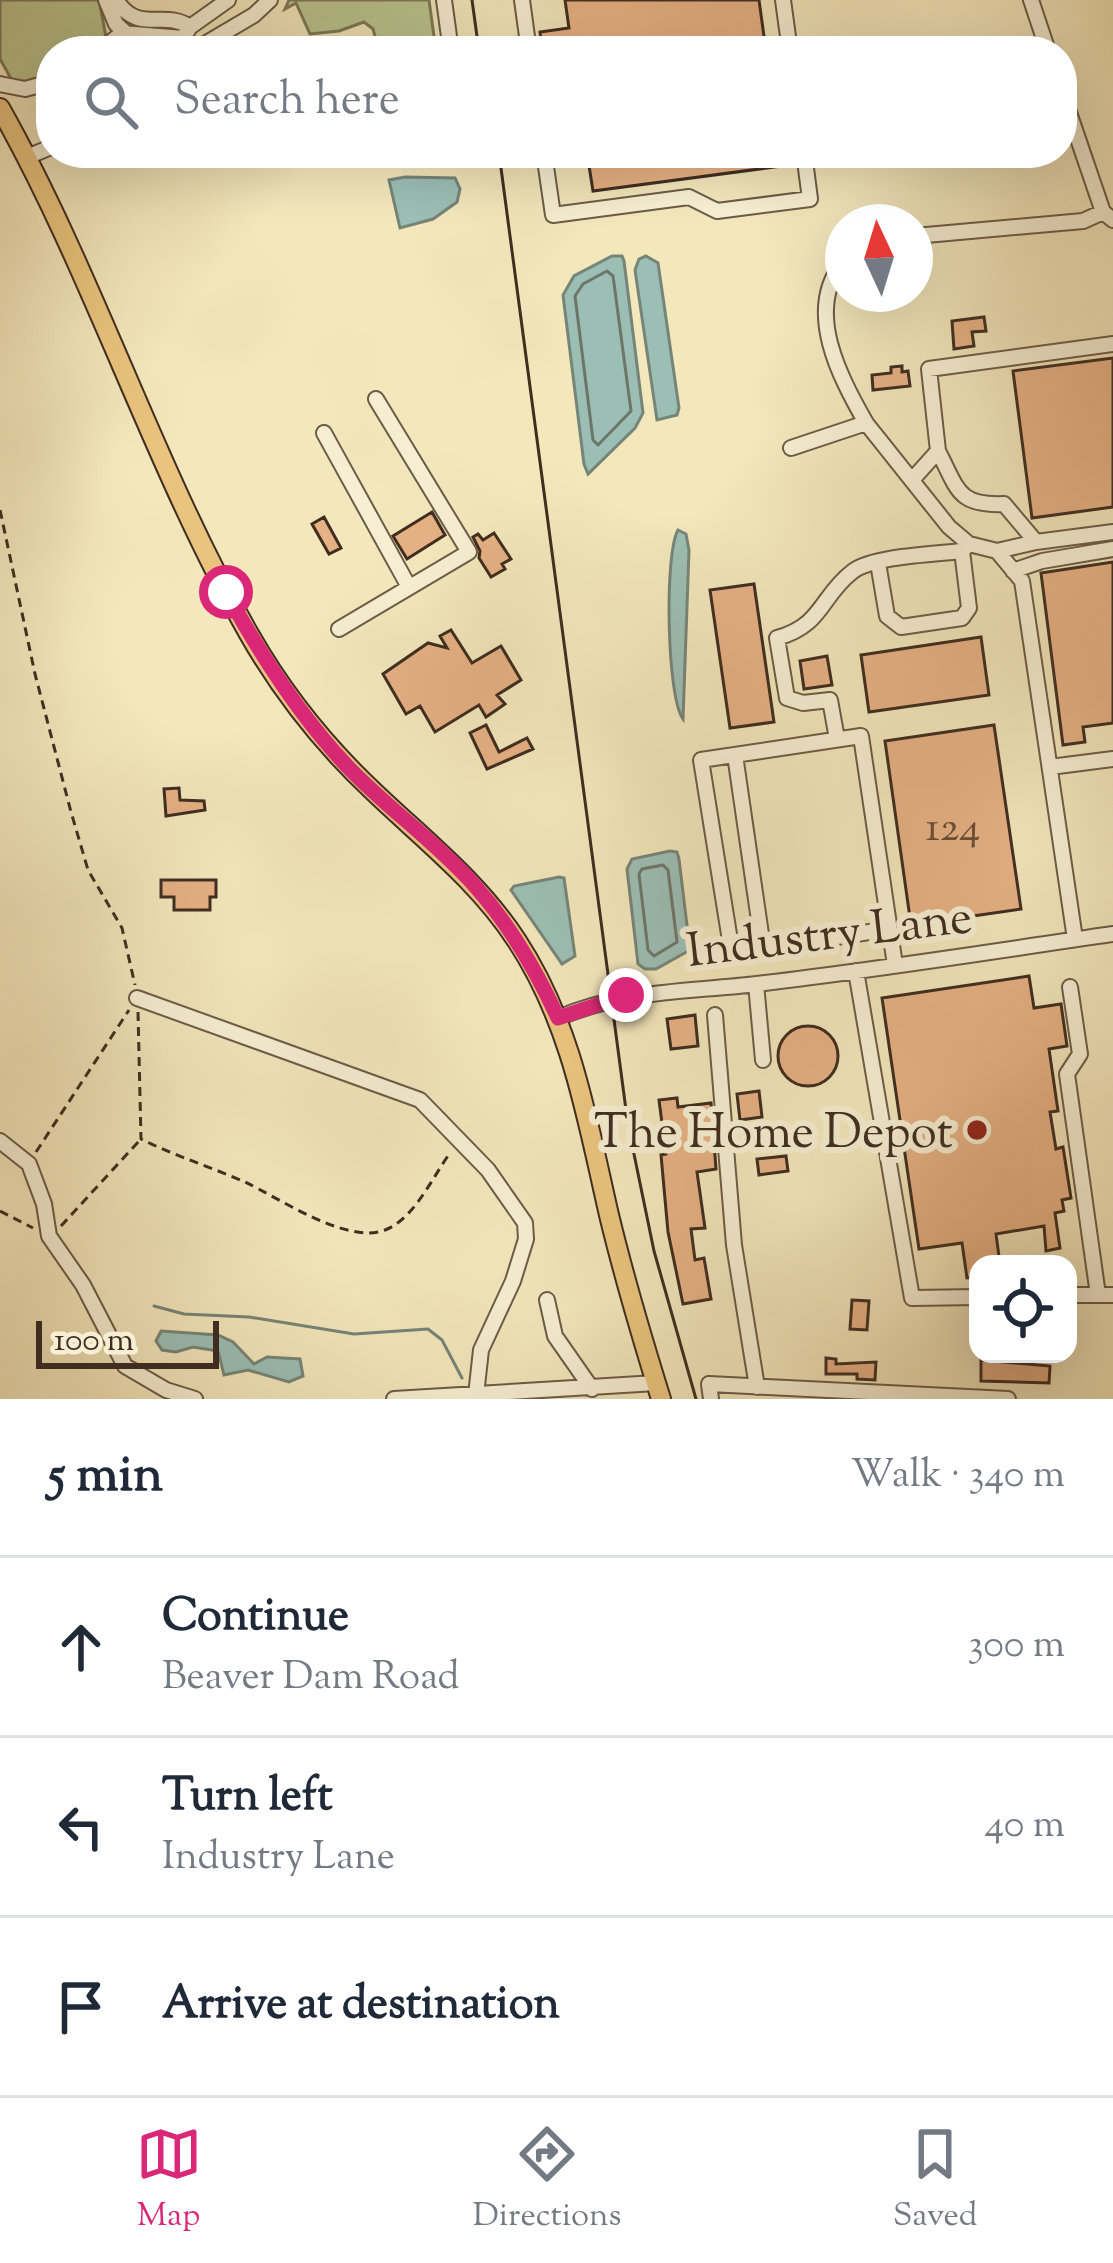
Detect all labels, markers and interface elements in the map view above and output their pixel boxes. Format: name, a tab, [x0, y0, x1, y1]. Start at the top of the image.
search box	[36, 36, 1077, 168]
icon: search	[78, 69, 144, 135]
text: Search here	[174, 70, 400, 135]
north arrow	[825, 204, 933, 312]
route start	[199, 565, 253, 619]
house number: 124	[925, 800, 981, 860]
street label: Industry Lane	[683, 886, 976, 989]
route end	[599, 968, 653, 1022]
place label: The Home Depot	[594, 1101, 953, 1170]
marker: The Home Depot	[964, 1117, 990, 1143]
map controls	[969, 1255, 1077, 1363]
button: locate	[969, 1255, 1077, 1363]
scale bar	[36, 1315, 219, 1368]
text: 100 m	[54, 1318, 134, 1366]
text: 5 min	[48, 1441, 163, 1514]
text: Walk · 340 m	[851, 1449, 1065, 1505]
text: Continue	[162, 1586, 349, 1651]
icon: ahead	[48, 1614, 114, 1680]
text: 300 m	[968, 1619, 1065, 1675]
text: Beaver Dam Road	[162, 1651, 460, 1707]
text: Turn left	[162, 1766, 333, 1831]
icon: left	[48, 1794, 114, 1860]
text: 40 m	[985, 1799, 1065, 1855]
text: Industry Lane	[162, 1831, 395, 1887]
icon: arrive	[48, 1974, 114, 2040]
text: Arrive at destination	[162, 1974, 560, 2039]
tab: Map	[136, 2121, 202, 2241]
tab: Directions	[473, 2121, 622, 2241]
tab: Saved	[893, 2121, 977, 2241]

